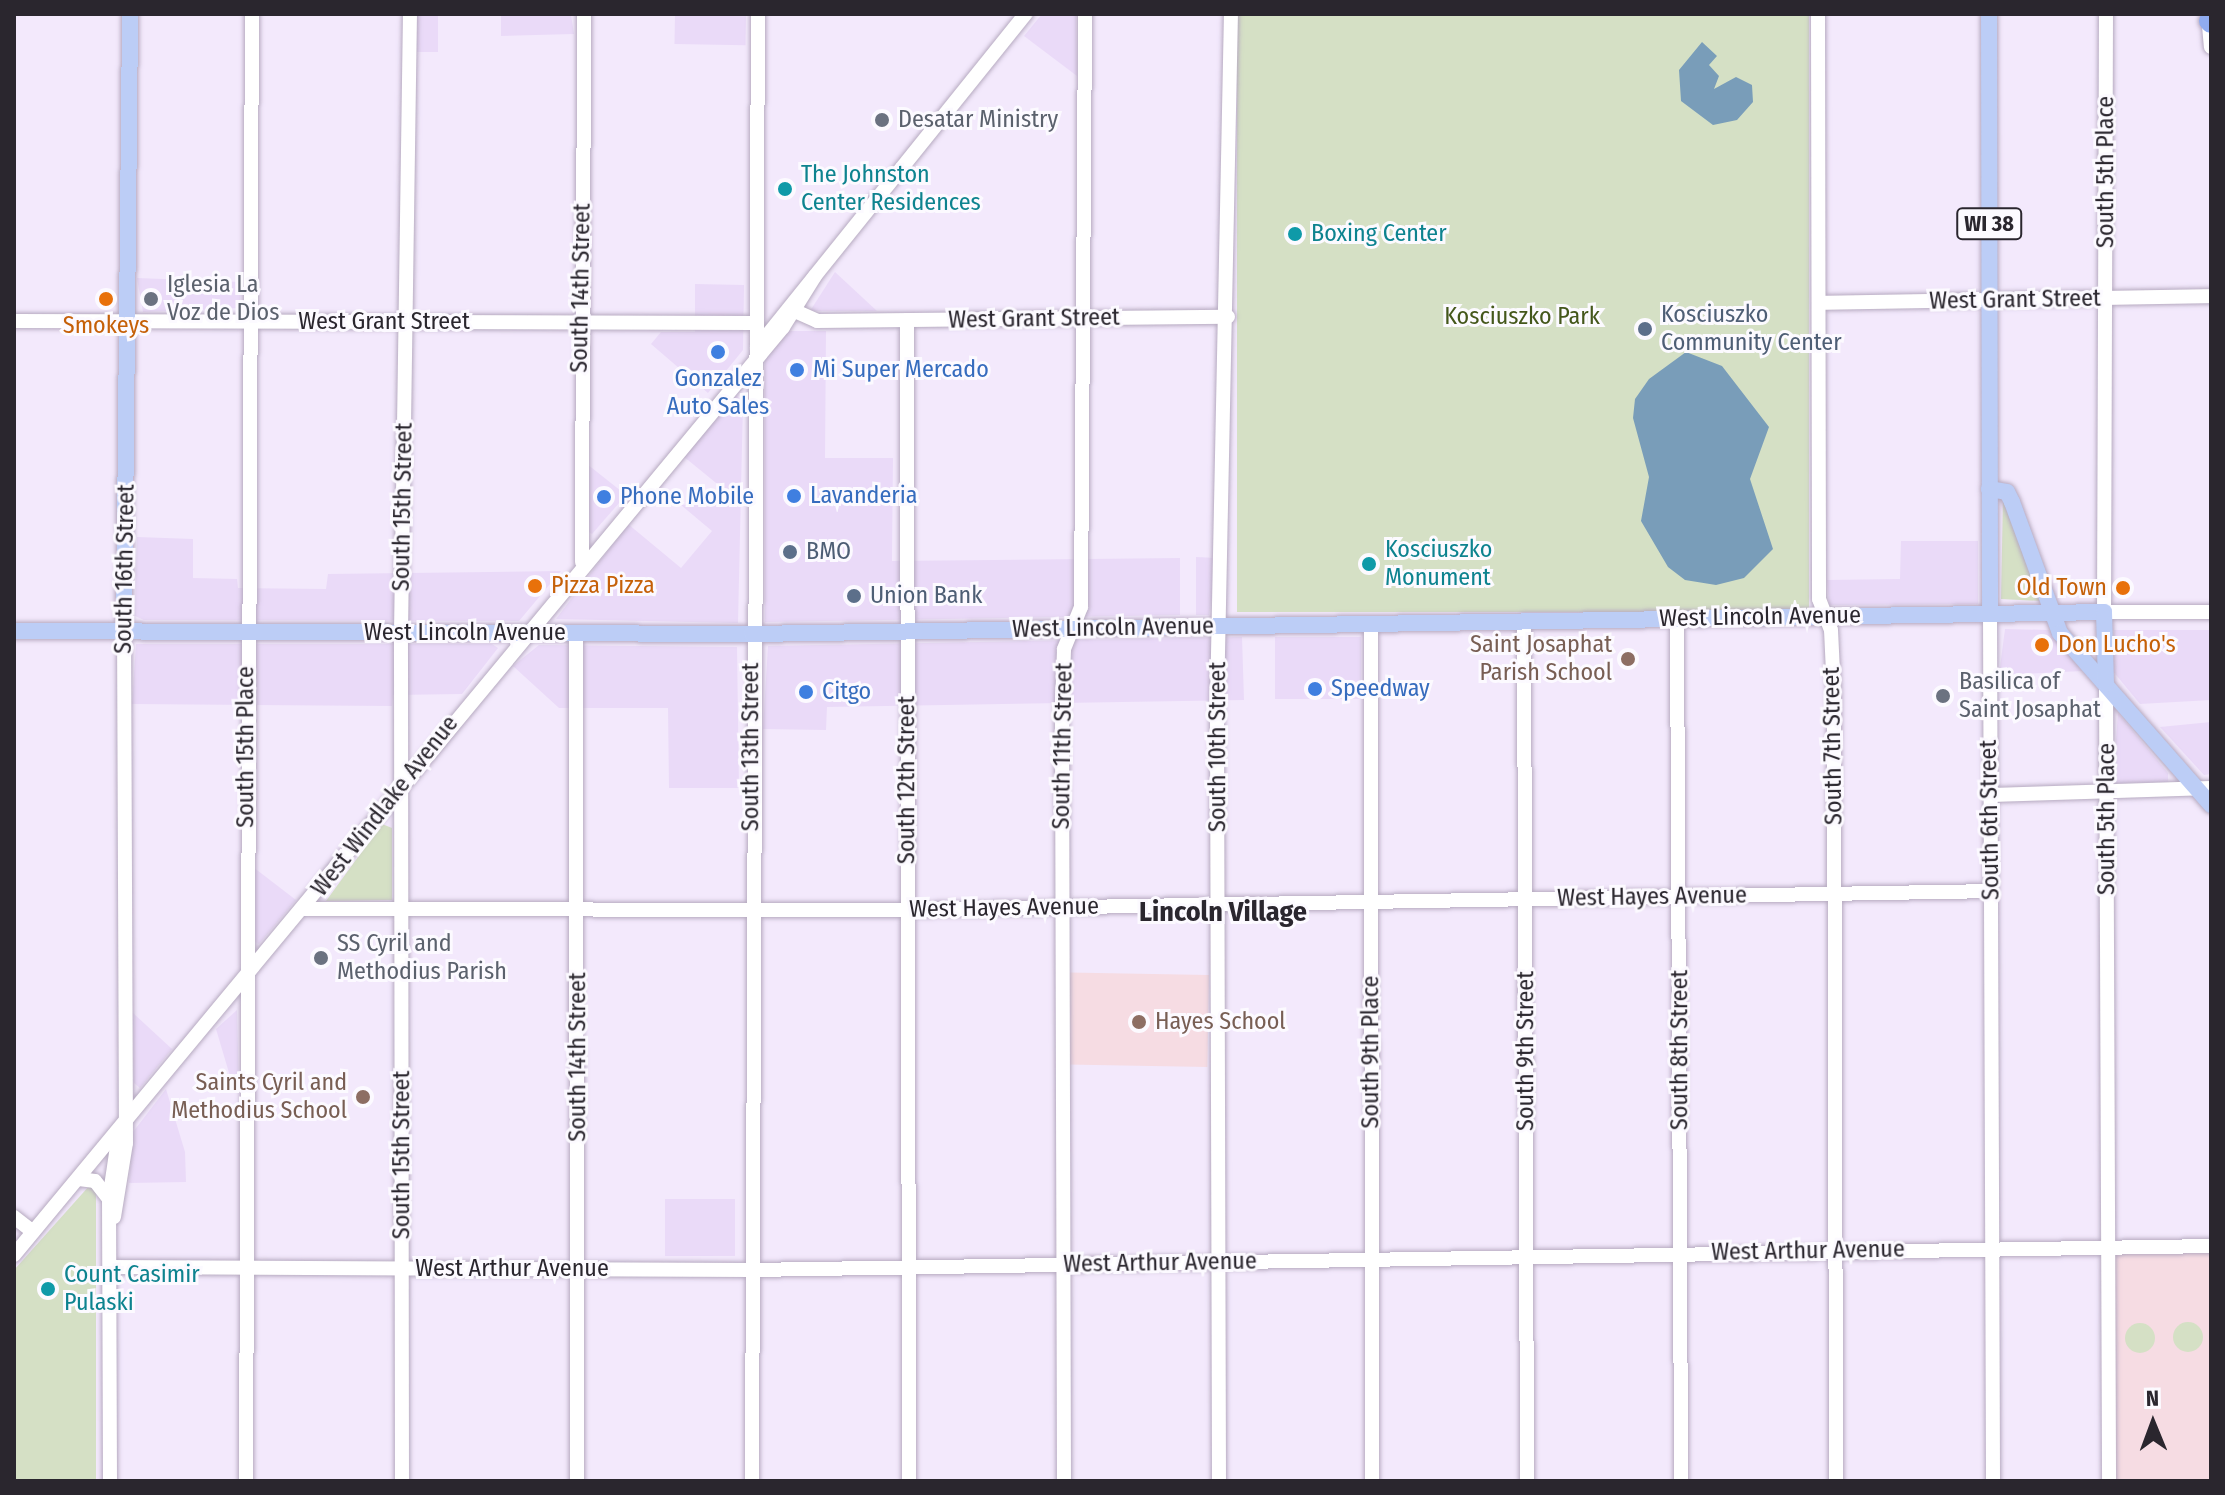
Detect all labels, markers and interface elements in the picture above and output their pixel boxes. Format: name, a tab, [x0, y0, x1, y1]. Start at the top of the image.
street label: South 5th Place	[2092, 96, 2120, 248]
place label: Desatar Ministry	[898, 106, 1058, 134]
marker: Desatar Ministry	[873, 111, 891, 129]
place label: The Johnston Center Residences	[801, 161, 981, 217]
marker: The Johnston Center Residences	[776, 180, 794, 198]
street label: South 14th Street	[565, 203, 597, 373]
road number: WI 38	[1955, 206, 2023, 242]
place label: Boxing Center	[1311, 220, 1447, 248]
marker: Boxing Center	[1286, 225, 1304, 243]
place label: Iglesia La Voz de Dios	[167, 271, 279, 327]
street label: West Grant Street	[1929, 284, 2101, 316]
marker: Smokeys	[97, 290, 115, 308]
marker: Iglesia La Voz de Dios	[142, 290, 160, 308]
place label: Kosciuszko Community Center	[1661, 301, 1842, 357]
street label: West Grant Street	[948, 303, 1120, 335]
park label: Kosciuszko Park	[1444, 303, 1600, 331]
street label: West Grant Street	[298, 308, 470, 336]
place label: Smokeys	[63, 312, 149, 340]
marker: Kosciuszko Community Center	[1636, 320, 1654, 338]
marker: Gonzalez Auto Sales	[709, 343, 727, 361]
place label: Mi Super Mercado	[813, 356, 989, 384]
marker: Mi Super Mercado	[788, 361, 806, 379]
place label: Gonzalez Auto Sales	[667, 365, 769, 421]
street label: South 15th Street	[387, 422, 419, 592]
place label: Lavanderia	[810, 482, 918, 510]
place label: Phone Mobile	[620, 483, 754, 511]
street label: South 16th Street	[109, 484, 141, 654]
marker: Lavanderia	[785, 487, 803, 505]
marker: Phone Mobile	[595, 488, 613, 506]
place label: Kosciuszko Monument	[1385, 536, 1492, 592]
place label: BMO	[806, 538, 851, 566]
marker: BMO	[781, 543, 799, 561]
marker: Kosciuszko Monument	[1360, 555, 1378, 573]
place label: Pizza Pizza	[551, 572, 655, 600]
place label: Old Town	[2016, 574, 2107, 602]
marker: Pizza Pizza	[526, 577, 544, 595]
marker: Old Town	[2114, 579, 2132, 597]
place label: Union Bank	[870, 582, 982, 610]
marker: Union Bank	[845, 587, 863, 605]
street label: West Lincoln Avenue	[1659, 601, 1861, 633]
street label: West Lincoln Avenue	[1012, 612, 1214, 644]
street label: West Lincoln Avenue	[364, 619, 566, 647]
place label: Saint Josaphat Parish School	[1470, 631, 1612, 687]
place label: Don Lucho's	[2058, 631, 2176, 659]
marker: Don Lucho's	[2033, 636, 2051, 654]
marker: Saint Josaphat Parish School	[1619, 650, 1637, 668]
street label: South 11th Street	[1047, 662, 1079, 830]
street label: South 10th Street	[1204, 662, 1232, 832]
street label: South 13th Street	[737, 663, 765, 831]
street label: South 15th Place	[232, 666, 260, 828]
street label: South 7th Street	[1817, 667, 1849, 825]
place label: Basilica of Saint Josaphat	[1959, 668, 2101, 724]
place label: Speedway	[1331, 675, 1430, 703]
place label: Citgo	[822, 678, 871, 706]
marker: Speedway	[1306, 680, 1324, 698]
marker: Citgo	[797, 683, 815, 701]
marker: Basilica of Saint Josaphat	[1934, 687, 1952, 705]
street label: South 12th Street	[893, 696, 921, 864]
street label: West Windlake Avenue	[305, 710, 465, 902]
street label: South 6th Street	[1974, 740, 2006, 900]
street label: South 5th Place	[2093, 743, 2121, 895]
street label: West Hayes Avenue	[1557, 881, 1747, 913]
street label: West Hayes Avenue	[909, 892, 1099, 924]
district label: Lincoln Village	[1139, 895, 1307, 929]
place label: SS Cyril and Methodius Parish	[337, 930, 507, 986]
marker: SS Cyril and Methodius Parish	[312, 949, 330, 967]
street label: South 8th Street	[1666, 970, 1694, 1130]
street label: South 9th Street	[1512, 971, 1540, 1131]
street label: South 14th Street	[564, 972, 592, 1142]
street label: South 9th Place	[1357, 976, 1385, 1128]
place label: Hayes School	[1155, 1008, 1286, 1036]
marker: Hayes School	[1130, 1013, 1148, 1031]
place label: Saints Cyril and Methodius School	[171, 1069, 347, 1125]
street label: South 15th Street	[388, 1071, 416, 1239]
marker: Saints Cyril and Methodius School	[354, 1088, 372, 1106]
street label: West Arthur Avenue	[1711, 1235, 1905, 1267]
street label: West Arthur Avenue	[1063, 1247, 1257, 1279]
street label: West Arthur Avenue	[415, 1255, 609, 1283]
place label: Count Casimir Pulaski	[64, 1261, 200, 1317]
marker: Count Casimir Pulaski	[39, 1280, 57, 1298]
north arrow	[2113, 1383, 2193, 1463]
text: N	[2146, 1385, 2159, 1412]

